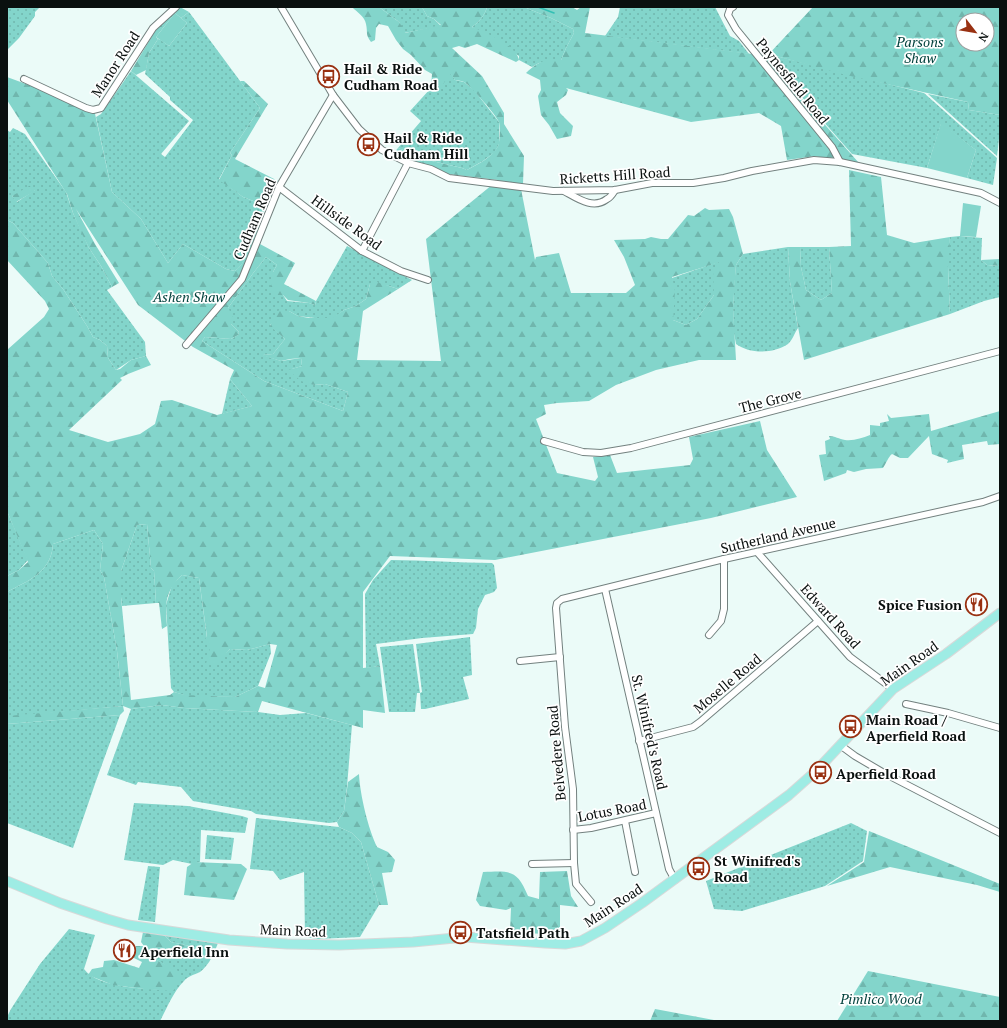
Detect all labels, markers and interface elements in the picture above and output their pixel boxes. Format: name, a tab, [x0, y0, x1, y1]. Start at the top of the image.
north arrow	[955, 12, 995, 52]
street label: Manor Road	[87, 27, 144, 101]
text: N	[975, 30, 992, 45]
park label: Parsons Shaw	[895, 32, 944, 67]
street label: Paynesfield Road	[752, 34, 834, 128]
place label: Hail & Ride Cudham Road	[344, 59, 438, 94]
bus stop icon: Hail & Ride Cudham Road	[316, 63, 342, 89]
place label: Hail & Ride Cudham Hill	[384, 128, 469, 163]
bus stop icon: Hail & Ride Cudham Hill	[355, 132, 381, 158]
street label: Ricketts Hill Road	[559, 162, 671, 188]
street label: Cudham Road	[228, 175, 280, 263]
street label: Hillside Road	[308, 190, 386, 254]
park label: Ashen Shaw	[152, 287, 225, 306]
street label: The Grove	[737, 383, 803, 417]
street label: Sutherland Avenue	[719, 513, 837, 557]
street label: Edward Road	[797, 580, 865, 653]
restaurant icon: Spice Fusion	[964, 591, 990, 617]
place label: Spice Fusion	[878, 595, 962, 614]
street label: Main Road	[876, 636, 942, 690]
street label: Moselle Road	[689, 649, 765, 717]
street label: St. Winifred's Road	[628, 673, 673, 792]
street label: Belvedere Road	[542, 704, 570, 801]
place label: Main Road / Aperfield Road	[866, 710, 966, 745]
bus stop icon: Main Road / Aperfield Road	[837, 714, 863, 740]
bus stop icon: Aperfield Road	[807, 760, 833, 786]
place label: Aperfield Road	[836, 764, 936, 783]
street label: Lotus Road	[576, 794, 648, 826]
place label: St Winifred's Road	[714, 851, 801, 886]
bus stop icon: St Winifred's Road	[686, 855, 712, 881]
street label: Main Road	[580, 879, 646, 931]
street label: Main Road	[260, 919, 327, 941]
bus stop icon: Tatsfield Path	[448, 919, 474, 945]
place label: Tatsfield Path	[476, 923, 569, 942]
restaurant icon: Aperfield Inn	[112, 938, 138, 964]
place label: Aperfield Inn	[140, 942, 229, 961]
park label: Pimlico Wood	[839, 989, 922, 1008]

